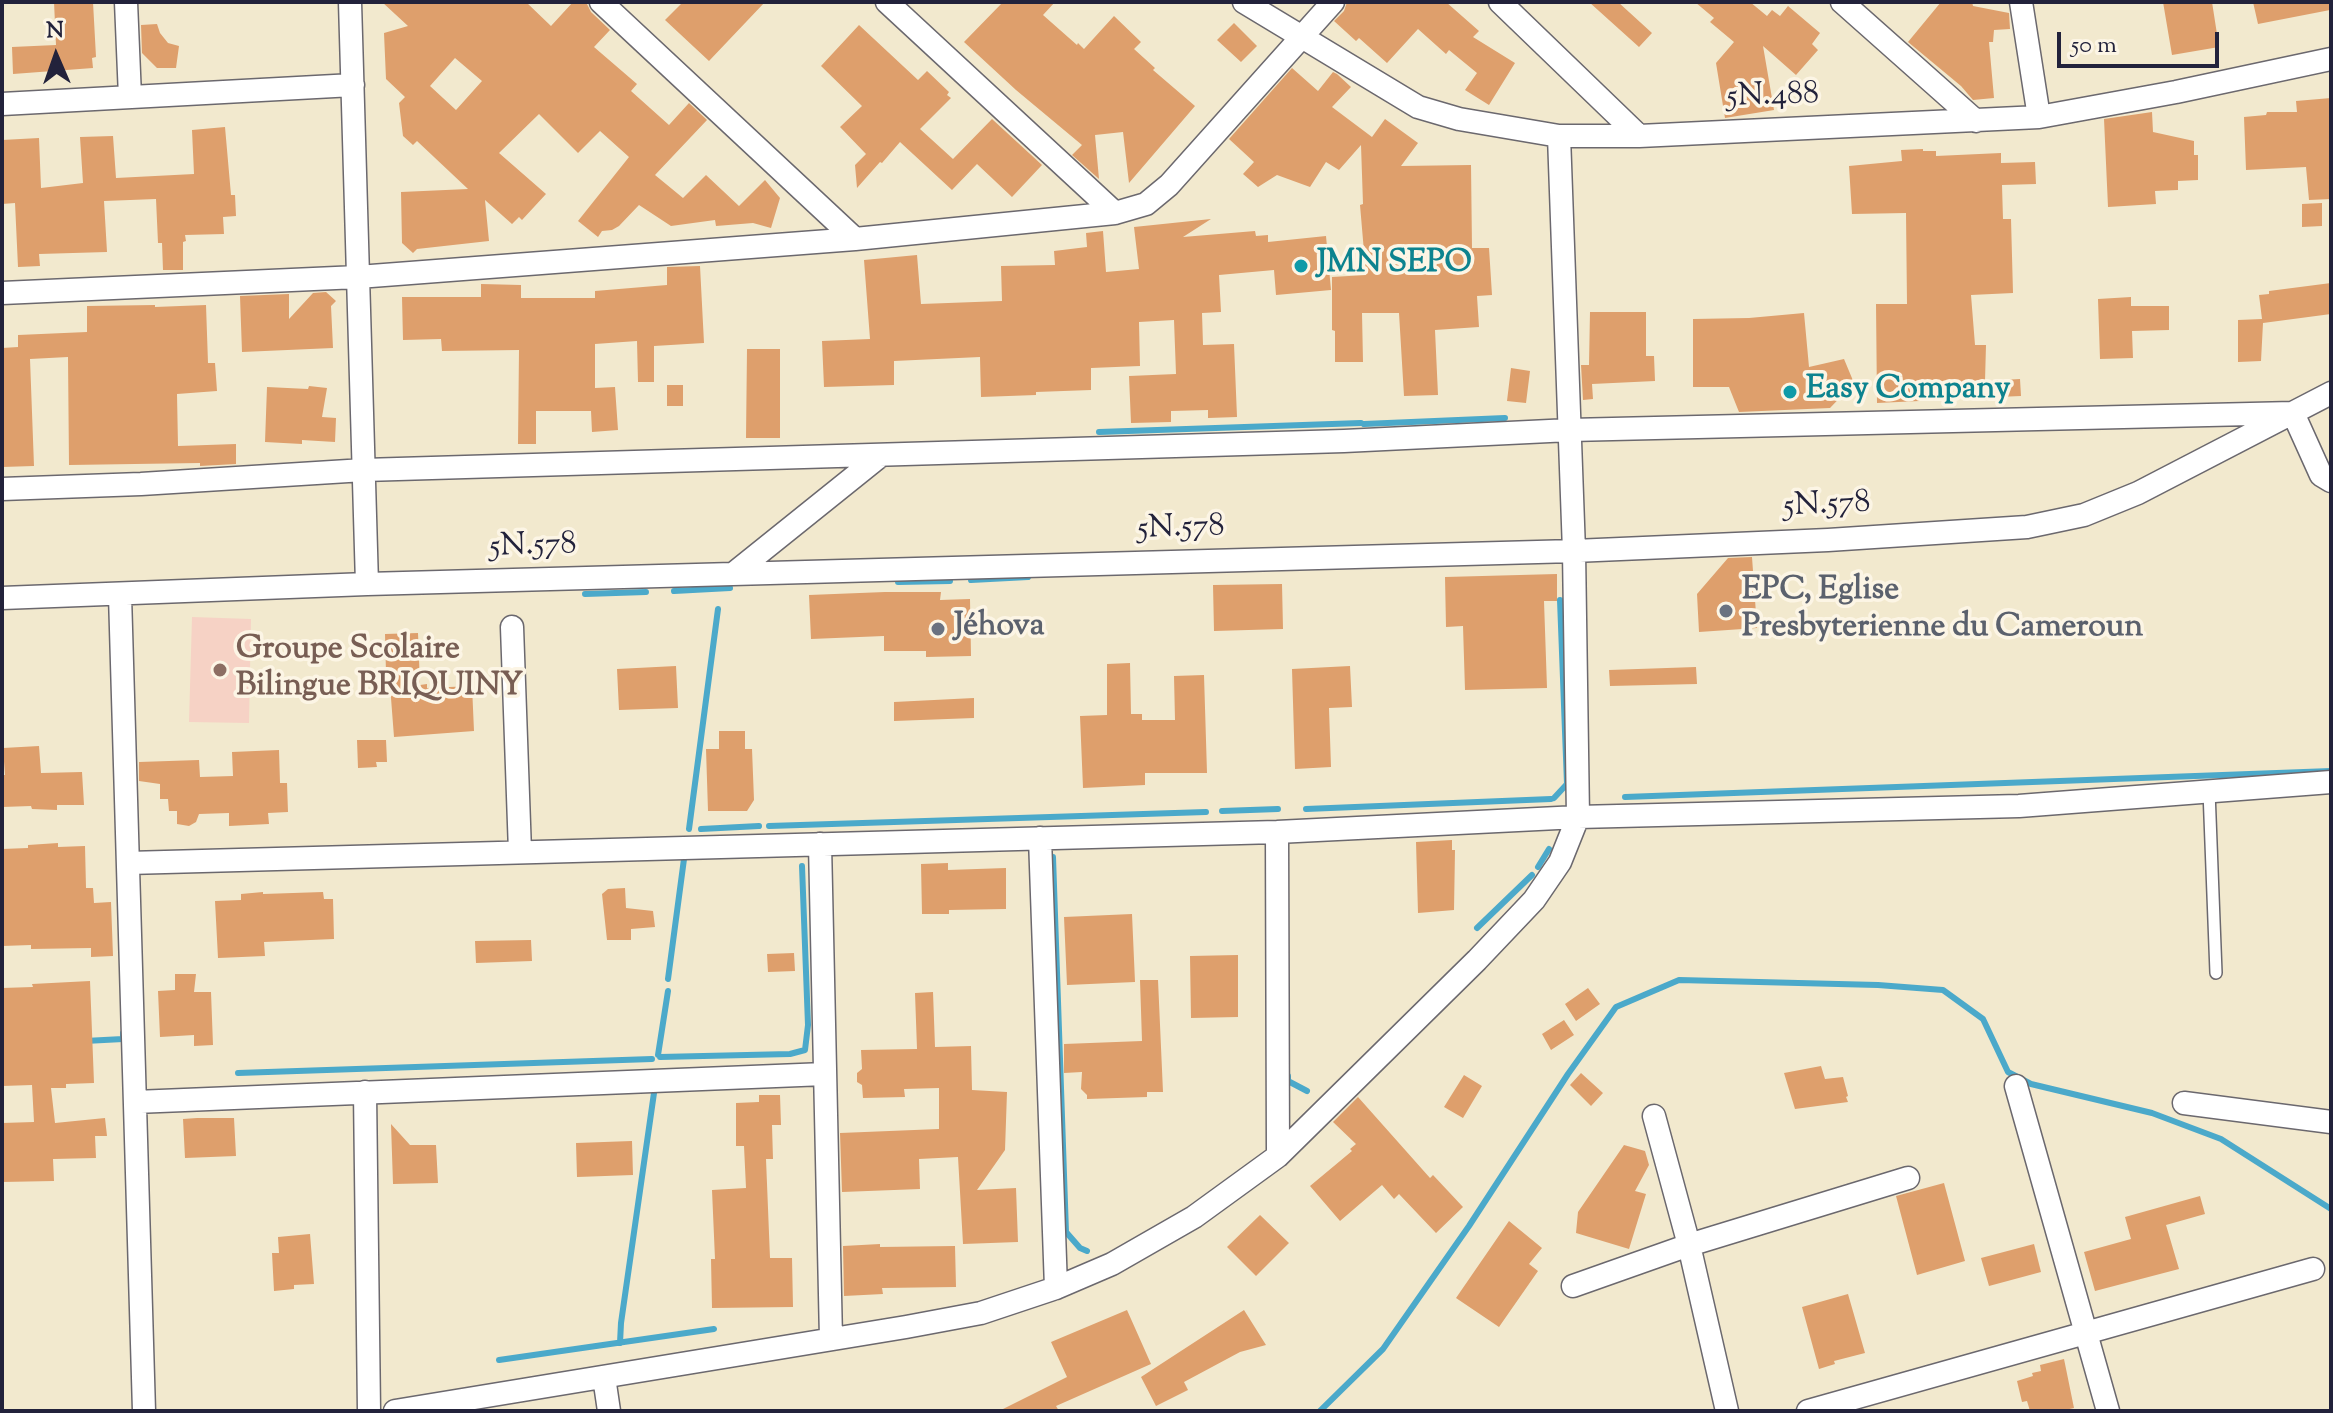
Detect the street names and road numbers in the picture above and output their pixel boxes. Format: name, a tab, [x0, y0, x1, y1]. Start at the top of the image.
street label: 5N.488	[1726, 77, 1820, 119]
street label: 5N.578	[1783, 486, 1871, 528]
street label: 5N.578	[1137, 509, 1225, 551]
street label: 5N.578	[489, 527, 577, 569]

